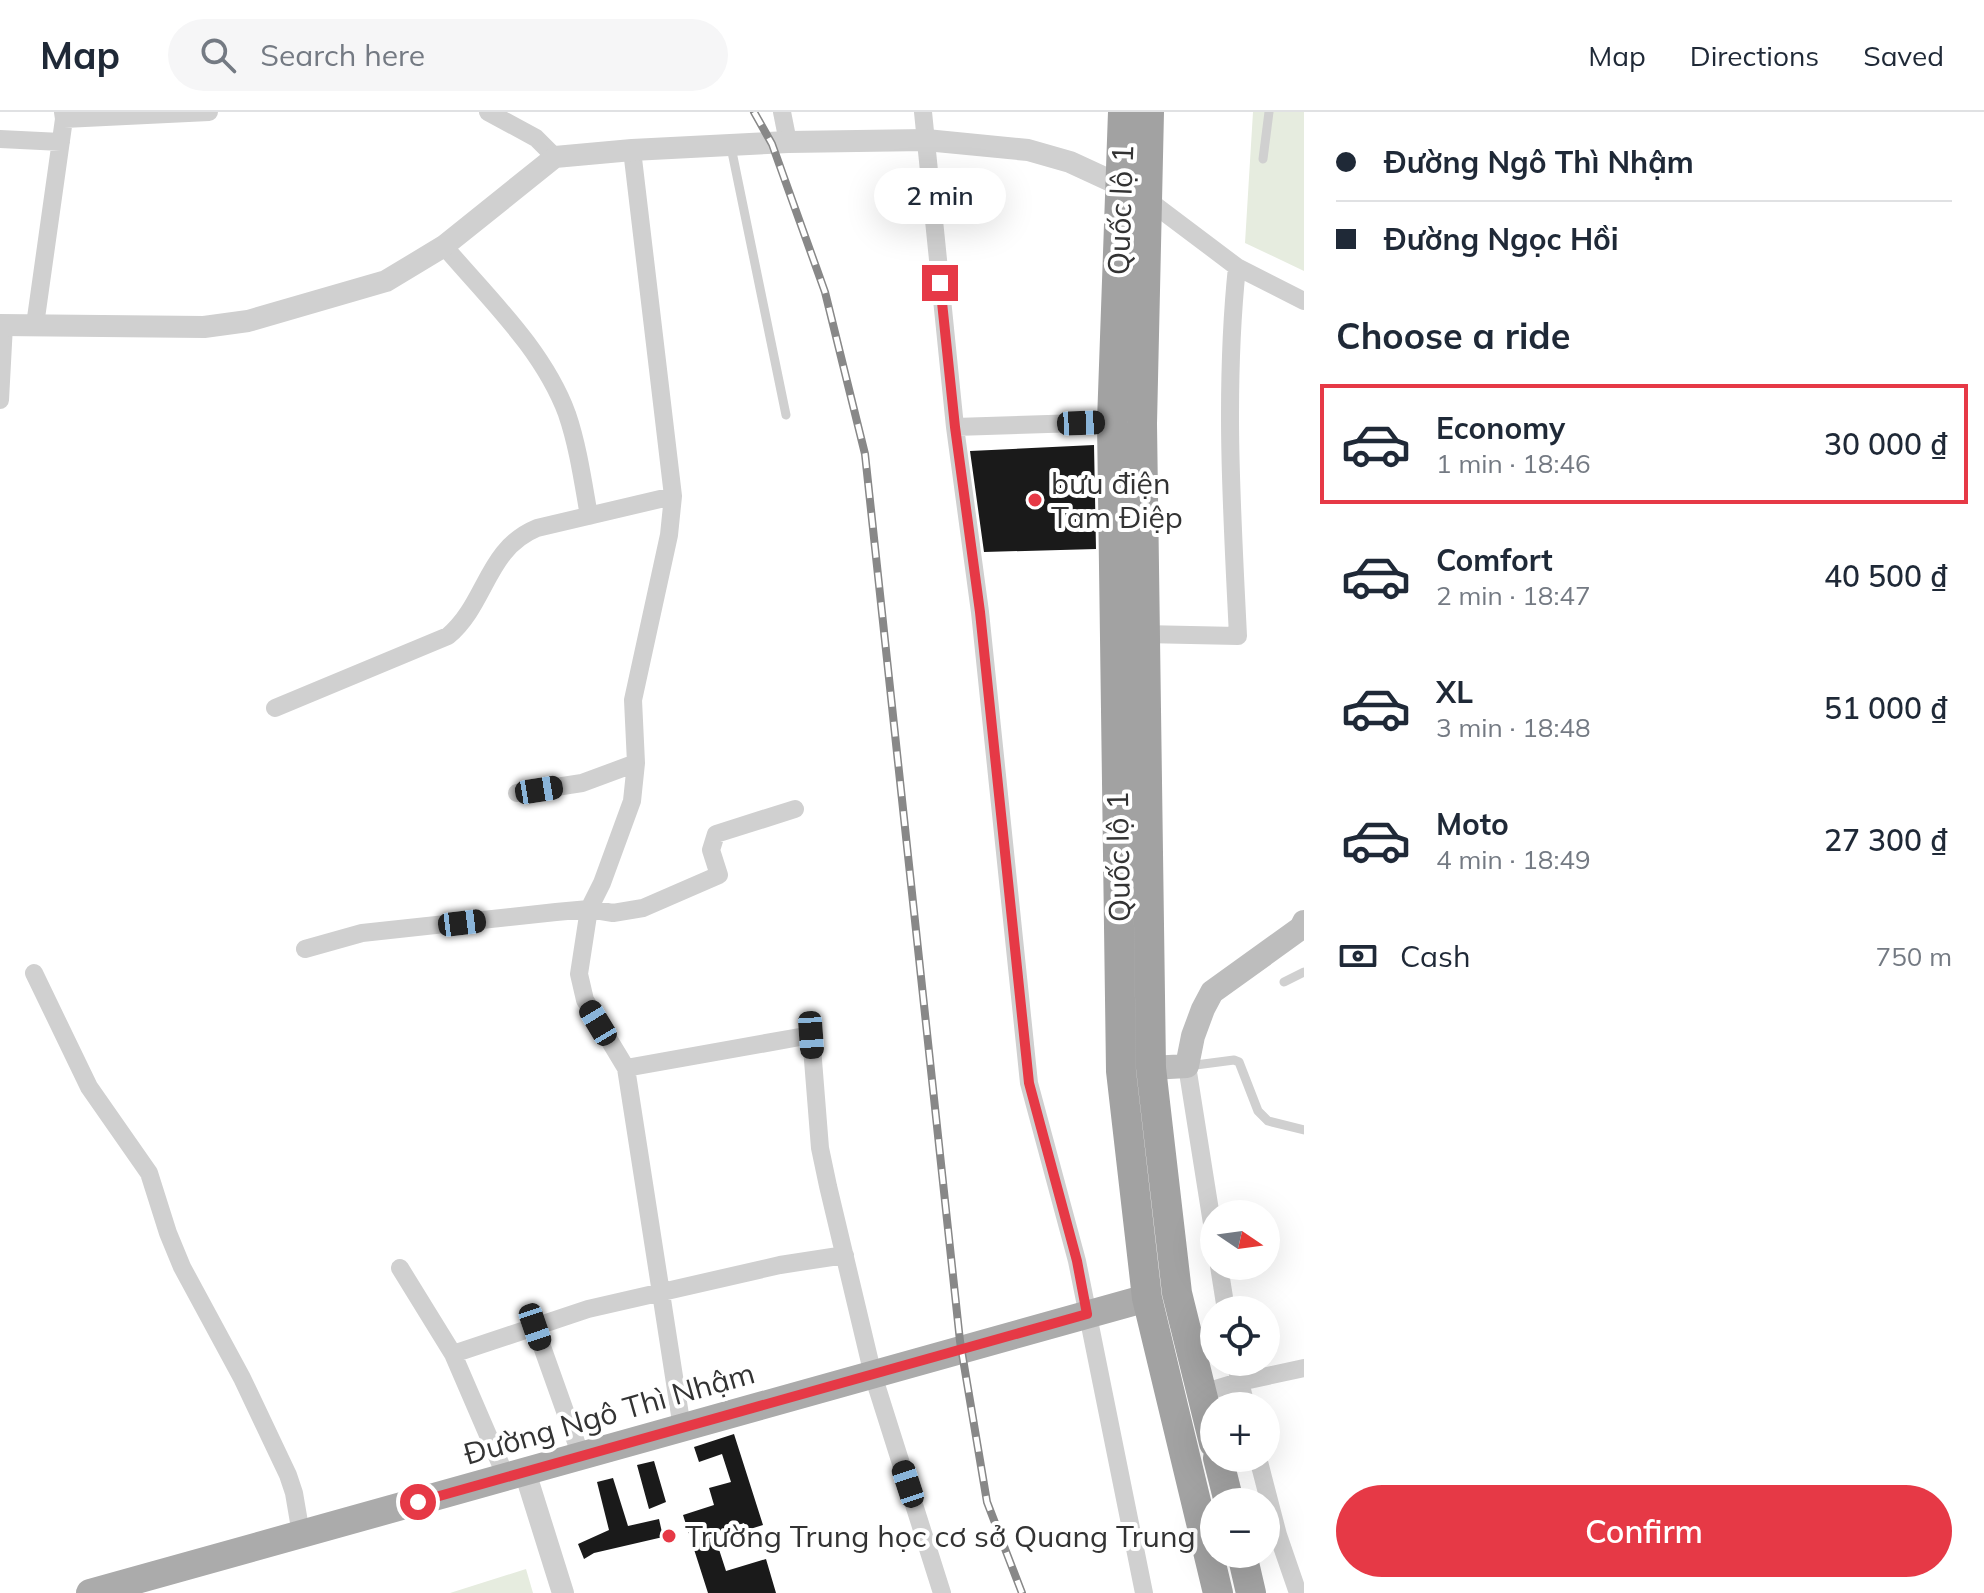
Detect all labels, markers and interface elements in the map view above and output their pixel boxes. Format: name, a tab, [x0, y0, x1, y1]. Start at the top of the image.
search box	[168, 19, 728, 91]
text: Map	[40, 31, 120, 79]
icon: search	[196, 33, 240, 77]
text: Search here	[260, 36, 425, 74]
text: Map	[1588, 38, 1646, 73]
text: Directions	[1690, 38, 1819, 73]
text: Saved	[1863, 38, 1944, 73]
text: Đường Ngô Thì Nhậm	[1384, 143, 1694, 181]
street label: Quốc lộ 1	[1099, 144, 1141, 276]
callout: 2 min	[874, 167, 1006, 223]
text: 2 min	[906, 179, 974, 212]
text: Đường Ngọc Hồi	[1384, 220, 1619, 258]
route end	[922, 265, 958, 301]
text: Choose a ride	[1336, 313, 1570, 358]
icon: car	[1340, 408, 1412, 480]
text: Economy	[1436, 409, 1565, 447]
car	[1057, 410, 1105, 436]
text: 30 000 ₫	[1824, 425, 1948, 463]
text: 1 min · 18:46	[1436, 447, 1591, 480]
place label: bưu điện Tam Điệp	[1051, 464, 1183, 536]
marker: bưu điện Tam Điệp	[1026, 491, 1044, 509]
icon: car	[1340, 540, 1412, 612]
text: Comfort	[1436, 541, 1553, 579]
text: 40 500 ₫	[1824, 557, 1948, 595]
text: 2 min · 18:47	[1436, 579, 1591, 612]
icon: car	[1340, 672, 1412, 744]
text: XL	[1436, 673, 1473, 711]
text: 51 000 ₫	[1824, 689, 1948, 727]
text: 3 min · 18:48	[1436, 711, 1591, 744]
car	[513, 774, 565, 806]
street label: Quốc lộ 1	[1098, 791, 1138, 923]
icon: car	[1340, 804, 1412, 876]
text: Moto	[1436, 805, 1509, 843]
text: 27 300 ₫	[1824, 821, 1948, 859]
text: 4 min · 18:49	[1436, 843, 1591, 876]
car	[437, 908, 487, 938]
icon: cash	[1336, 934, 1380, 978]
text: Cash	[1400, 937, 1471, 975]
text: 750 m	[1876, 940, 1952, 973]
car	[575, 996, 621, 1050]
car	[797, 1010, 825, 1060]
north arrow	[1200, 1200, 1280, 1280]
map controls	[1200, 1200, 1280, 1568]
button: locate	[1200, 1296, 1280, 1376]
car	[516, 1300, 554, 1354]
street label: Đường Ngô Thì Nhậm	[459, 1353, 759, 1473]
button: +	[1200, 1392, 1280, 1472]
car	[889, 1457, 927, 1511]
route start	[400, 1484, 436, 1520]
button: Confirm	[1336, 1485, 1952, 1577]
button: −	[1200, 1488, 1280, 1568]
place label: Trường Trung học cơ sở Quang Trung	[685, 1517, 1196, 1555]
marker: Trường Trung học cơ sở Quang Trung	[660, 1527, 678, 1545]

